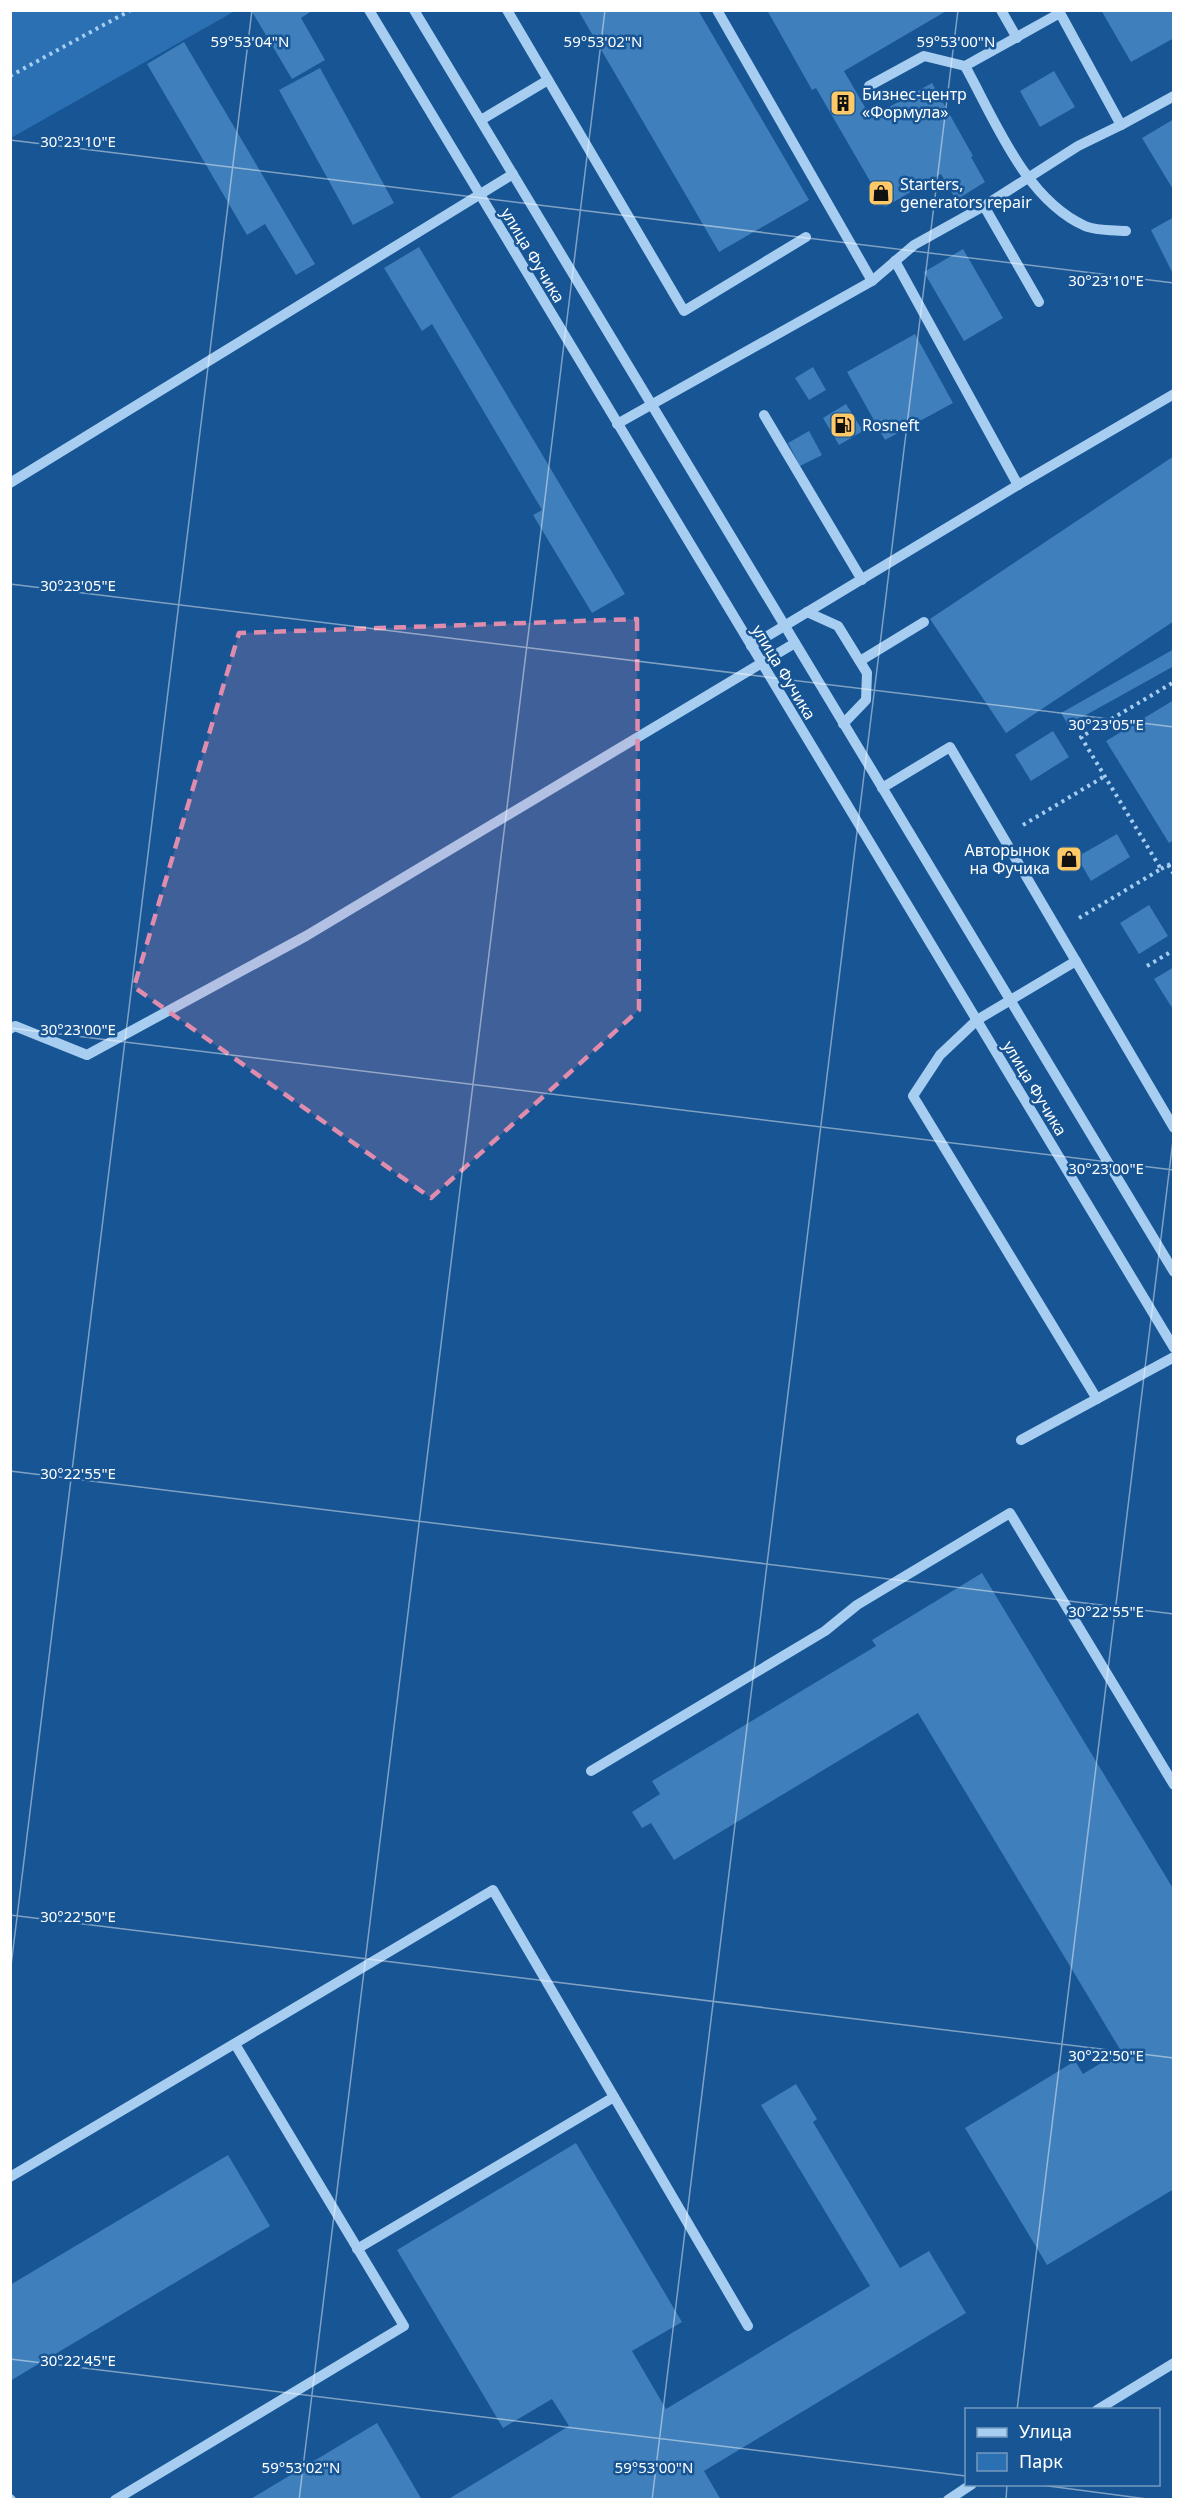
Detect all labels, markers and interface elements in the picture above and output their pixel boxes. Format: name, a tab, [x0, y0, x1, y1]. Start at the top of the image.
text: 59°53'04"N	[211, 31, 289, 51]
text: 59°53'02"N	[564, 31, 642, 51]
text: 59°53'00"N	[917, 31, 995, 51]
place label: Бизнес-центр «Формула»	[862, 83, 967, 123]
building icon: Бизнес-центр «Формула»	[828, 88, 858, 118]
text: 30°23'10"E	[40, 131, 116, 151]
place label: Starters, generators repair	[900, 173, 1032, 213]
shop icon: Starters, generators repair	[866, 178, 896, 208]
street label: улица Фучика	[496, 203, 570, 307]
text: 30°23'10"E	[1068, 270, 1144, 290]
fuel station icon: Rosneft	[828, 410, 858, 440]
place label: Rosneft	[862, 414, 920, 436]
text: 30°23'05"E	[40, 575, 116, 595]
street label: улица Фучика	[747, 620, 821, 724]
text: 30°23'05"E	[1068, 714, 1144, 734]
place label: Авторынок на Фучика	[964, 839, 1050, 879]
shop icon: Авторынок на Фучика	[1054, 844, 1084, 874]
text: 30°23'00"E	[40, 1019, 116, 1039]
street label: улица Фучика	[998, 1036, 1072, 1140]
text: 30°23'00"E	[1068, 1158, 1144, 1178]
text: 30°22'55"E	[40, 1463, 116, 1483]
text: 30°22'55"E	[1068, 1601, 1144, 1621]
text: 30°22'50"E	[40, 1906, 116, 1926]
text: 30°22'50"E	[1068, 2045, 1144, 2065]
text: 30°22'45"E	[40, 2350, 116, 2370]
legend	[965, 2408, 1160, 2486]
text: Улица	[1019, 2419, 1072, 2443]
text: Парк	[1019, 2449, 1063, 2473]
text: 59°53'02"N	[262, 2457, 340, 2477]
text: 59°53'00"N	[615, 2457, 693, 2477]

